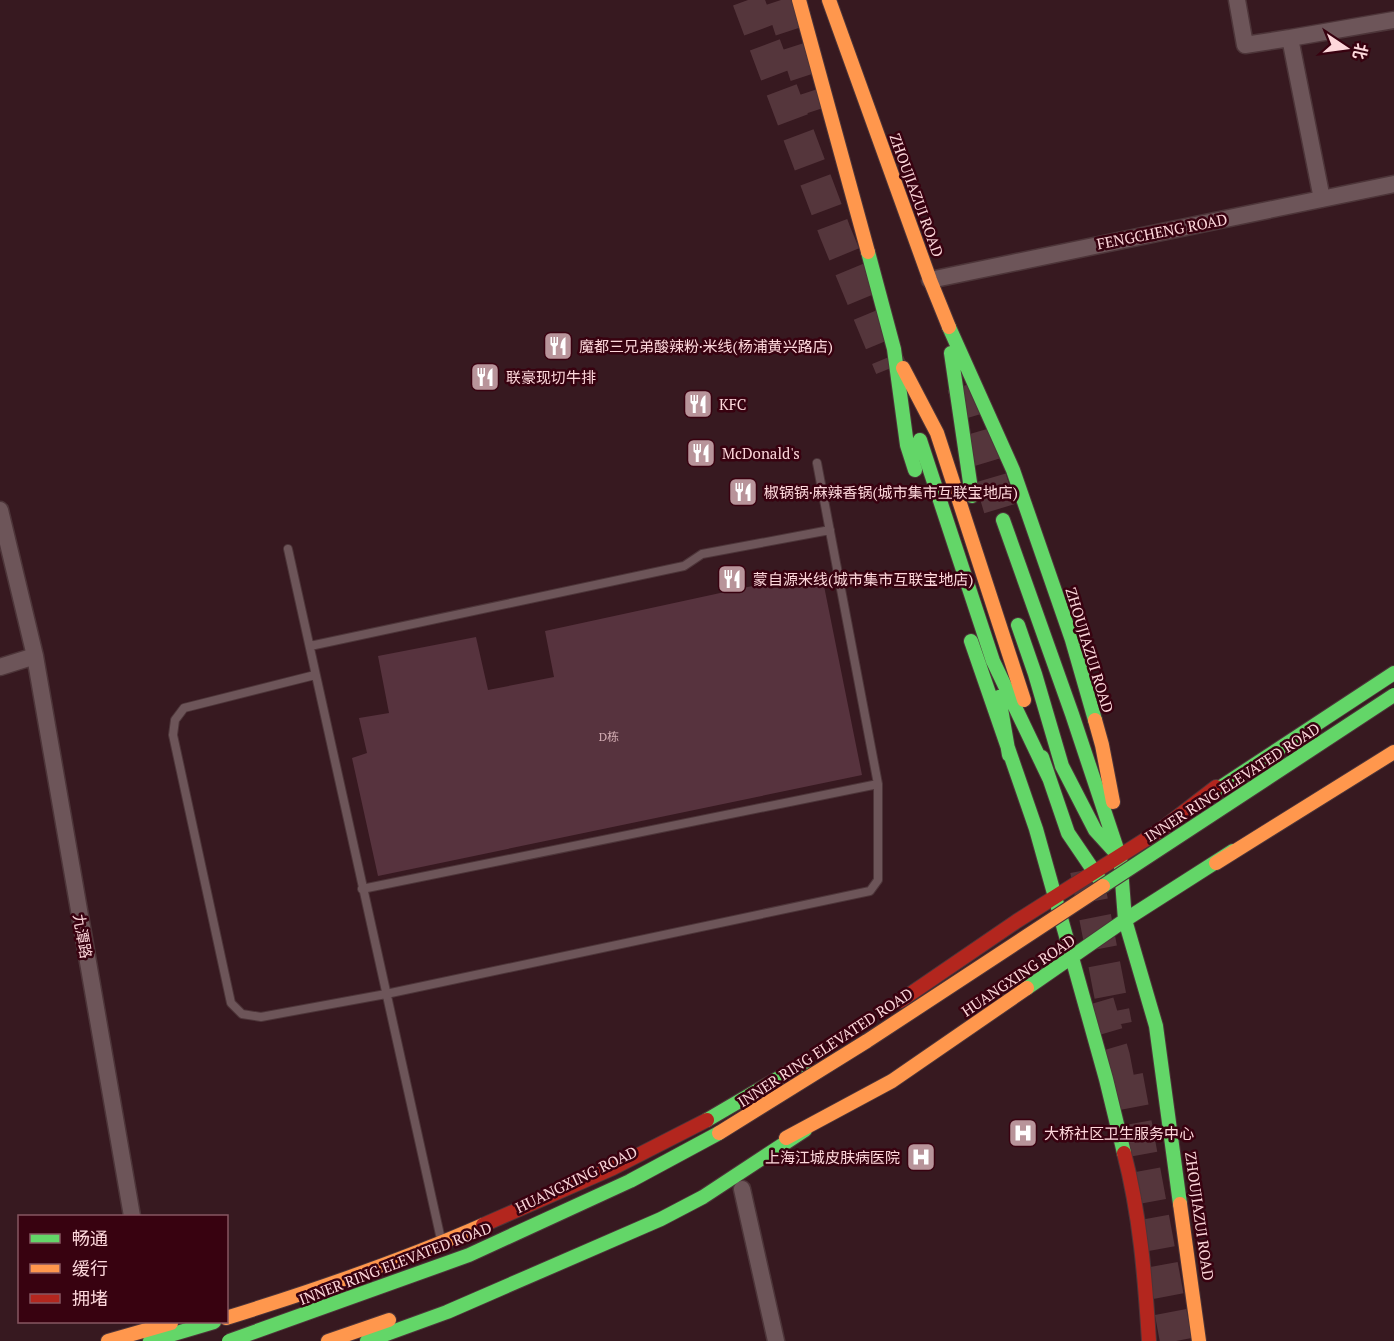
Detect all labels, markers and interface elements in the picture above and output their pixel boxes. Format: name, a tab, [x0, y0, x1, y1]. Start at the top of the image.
north arrow	[1316, 18, 1376, 78]
text: 北	[1348, 41, 1373, 62]
street label: ZHOUJIAZUI ROAD	[885, 130, 949, 260]
street label: FENGCHENG ROAD	[1095, 209, 1229, 253]
restaurant icon: 魔都三兄弟酸辣粉·米线(杨浦黄兴路店)	[542, 330, 574, 362]
place label: 魔都三兄弟酸辣粉·米线(杨浦黄兴路店)	[579, 336, 833, 356]
restaurant icon: 联豪现切牛排	[469, 361, 501, 393]
place label: 联豪现切牛排	[506, 367, 596, 387]
restaurant icon: KFC	[682, 388, 714, 420]
place label: KFC	[719, 394, 747, 414]
restaurant icon: McDonald's	[685, 437, 717, 469]
place label: McDonald's	[722, 443, 800, 463]
restaurant icon: 椒锅锅·麻辣香锅(城市集市互联宝地店)	[727, 476, 759, 508]
place label: 椒锅锅·麻辣香锅(城市集市互联宝地店)	[764, 482, 1018, 502]
restaurant icon: 蒙自源米线(城市集市互联宝地店)	[716, 563, 748, 595]
place label: 蒙自源米线(城市集市互联宝地店)	[753, 569, 973, 589]
street label: ZHOUJIAZUI ROAD	[1061, 585, 1119, 715]
street label: INNER RING ELEVATED ROAD	[1141, 718, 1323, 846]
house number: D栋	[599, 729, 619, 744]
street label: 九潭路	[69, 912, 97, 960]
street label: HUANGXING ROAD	[957, 930, 1079, 1020]
street label: INNER RING ELEVATED ROAD	[734, 983, 916, 1111]
hospital icon: 大桥社区卫生服务中心	[1007, 1117, 1039, 1149]
place label: 大桥社区卫生服务中心	[1044, 1123, 1194, 1143]
street label: HUANGXING ROAD	[512, 1141, 640, 1217]
hospital icon: 上海江城皮肤病医院	[905, 1141, 937, 1173]
place label: 上海江城皮肤病医院	[765, 1147, 900, 1167]
street label: ZHOUJIAZUI ROAD	[1181, 1150, 1219, 1282]
legend	[18, 1215, 228, 1323]
street label: INNER RING ELEVATED ROAD	[296, 1217, 494, 1309]
text: 畅通	[72, 1226, 108, 1250]
text: 缓行	[72, 1256, 108, 1280]
text: 拥堵	[72, 1286, 108, 1310]

